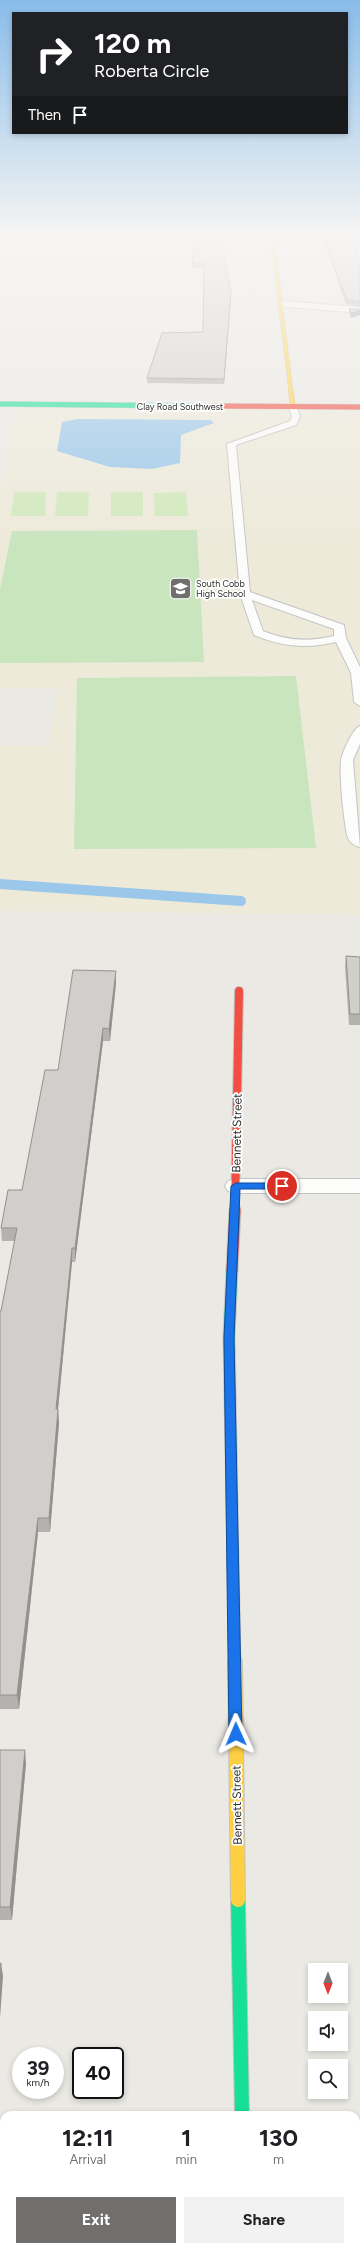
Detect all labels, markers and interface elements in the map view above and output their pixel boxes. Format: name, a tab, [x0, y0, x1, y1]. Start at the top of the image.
text: 120 m	[94, 26, 171, 60]
icon: right	[28, 28, 80, 80]
text: Roberta Circle	[94, 60, 209, 82]
icon: arrive	[69, 104, 91, 126]
text: Then	[28, 106, 61, 124]
street label: Clay Road Southwest	[137, 401, 224, 412]
school or university icon: South Cobb High School	[167, 575, 193, 601]
place label: South Cobb High School	[196, 578, 245, 599]
street label: Bennett Street	[229, 1093, 245, 1173]
pin	[265, 1169, 299, 1203]
icon: arrive	[271, 1175, 293, 1197]
position arrow	[215, 1713, 257, 1755]
street label: Bennett Street	[229, 1765, 245, 1845]
north arrow	[308, 1963, 348, 2003]
map controls	[308, 1963, 348, 2099]
button: sound	[308, 2011, 348, 2051]
speed limit sign: 40	[72, 2047, 124, 2099]
text: 39	[27, 2056, 49, 2080]
button: search	[308, 2059, 348, 2099]
text: km/h	[27, 2076, 49, 2089]
text: 12:11	[62, 2123, 114, 2152]
text: 1	[181, 2123, 191, 2152]
text: 130	[259, 2123, 298, 2152]
text: Arrival	[69, 2152, 106, 2167]
text: min	[176, 2152, 197, 2167]
text: m	[273, 2152, 284, 2167]
button: Exit	[16, 2197, 176, 2243]
button: Share	[184, 2197, 344, 2243]

